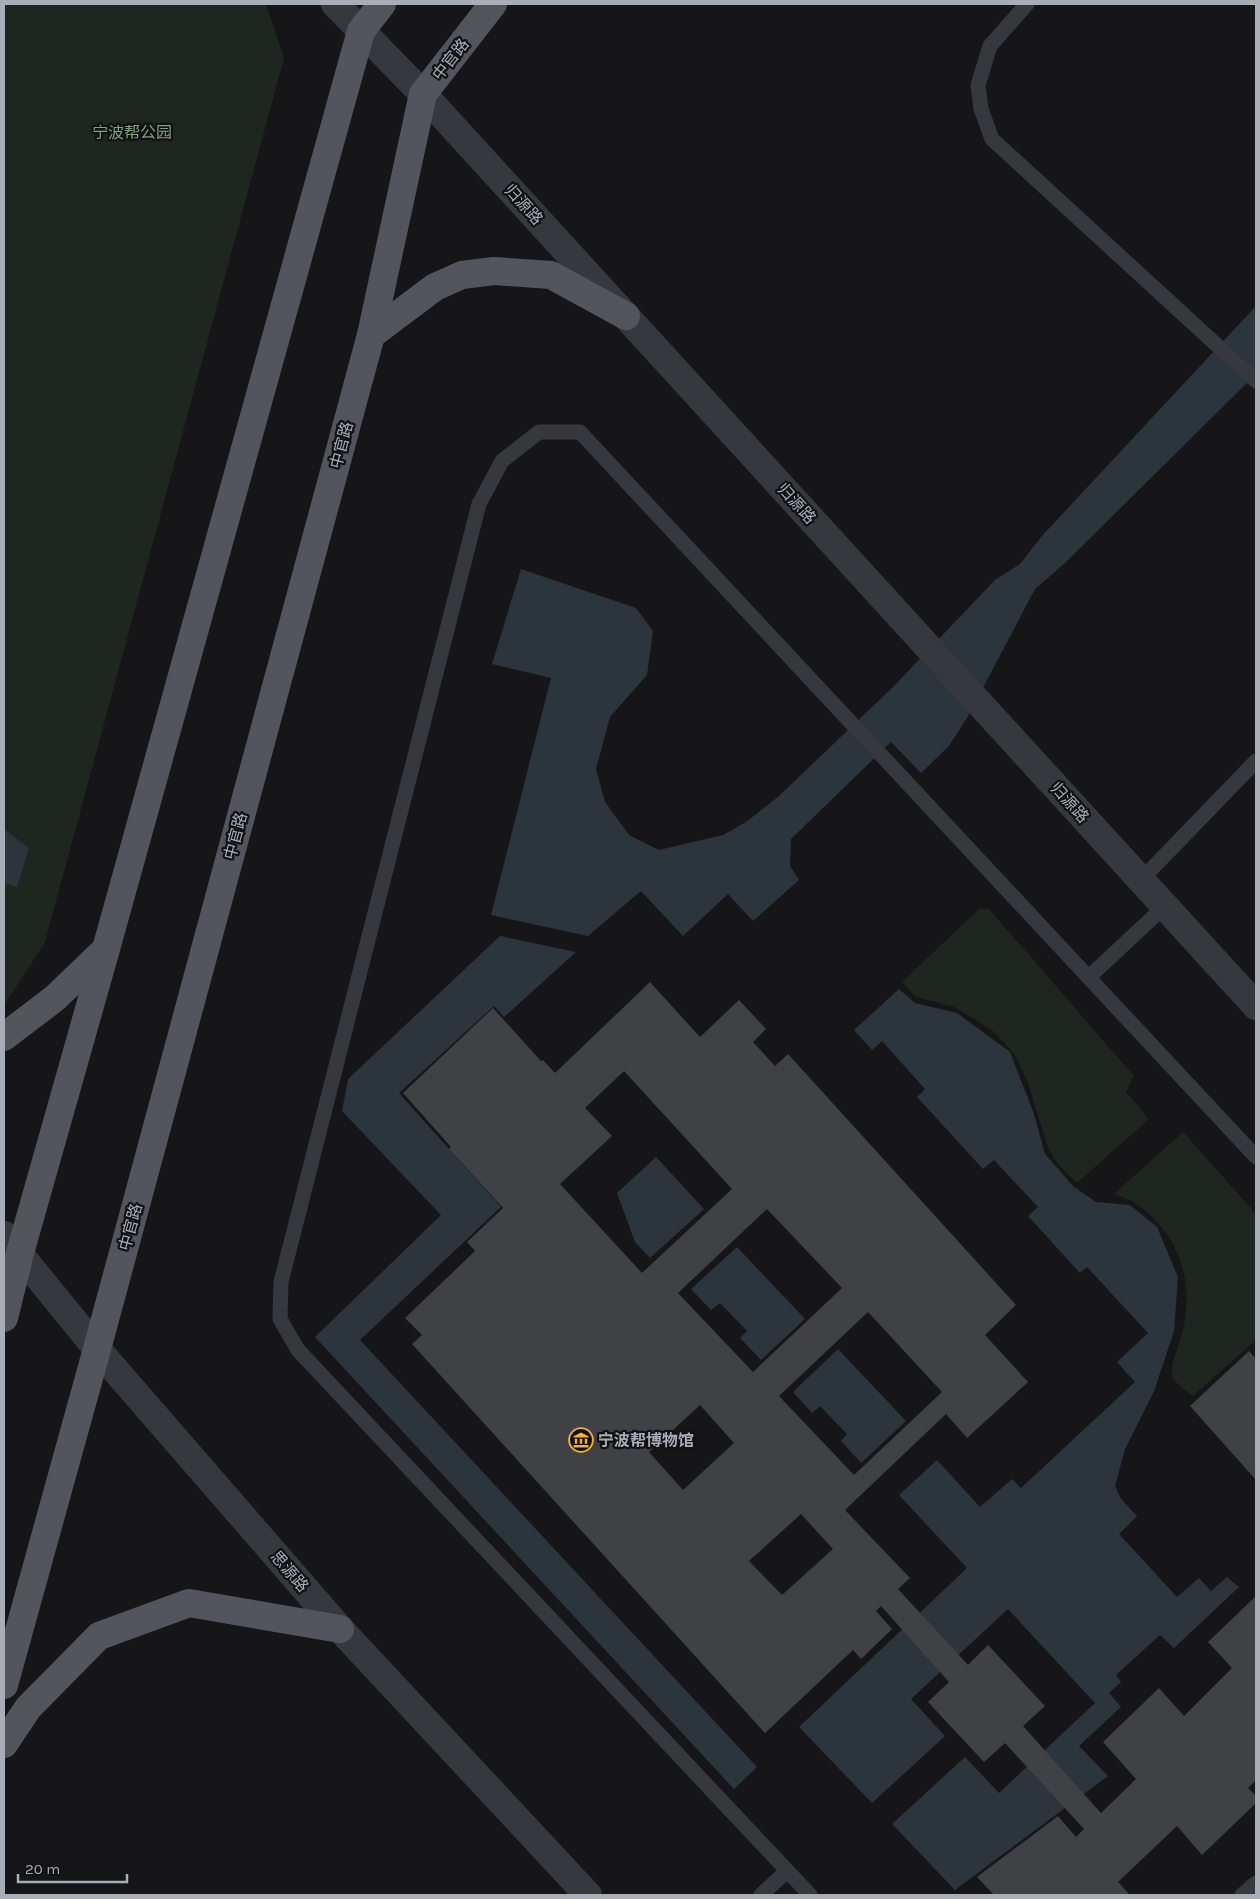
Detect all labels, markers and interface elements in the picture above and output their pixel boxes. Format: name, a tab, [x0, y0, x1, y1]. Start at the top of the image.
street label: 中官路	[428, 35, 473, 84]
park label: 宁波帮公园	[92, 123, 172, 142]
street label: 归源路	[501, 180, 547, 229]
street label: 中官路	[326, 419, 357, 471]
street label: 归源路	[774, 479, 820, 528]
street label: 归源路	[1047, 778, 1093, 827]
street label: 中官路	[220, 810, 251, 862]
street label: 中官路	[115, 1201, 146, 1253]
museum icon: 宁波帮博物馆	[568, 1427, 594, 1453]
place label: 宁波帮博物馆	[598, 1431, 694, 1450]
street label: 思源路	[267, 1547, 313, 1596]
scale bar	[18, 1852, 126, 1884]
text: 20 m	[25, 1860, 60, 1878]

